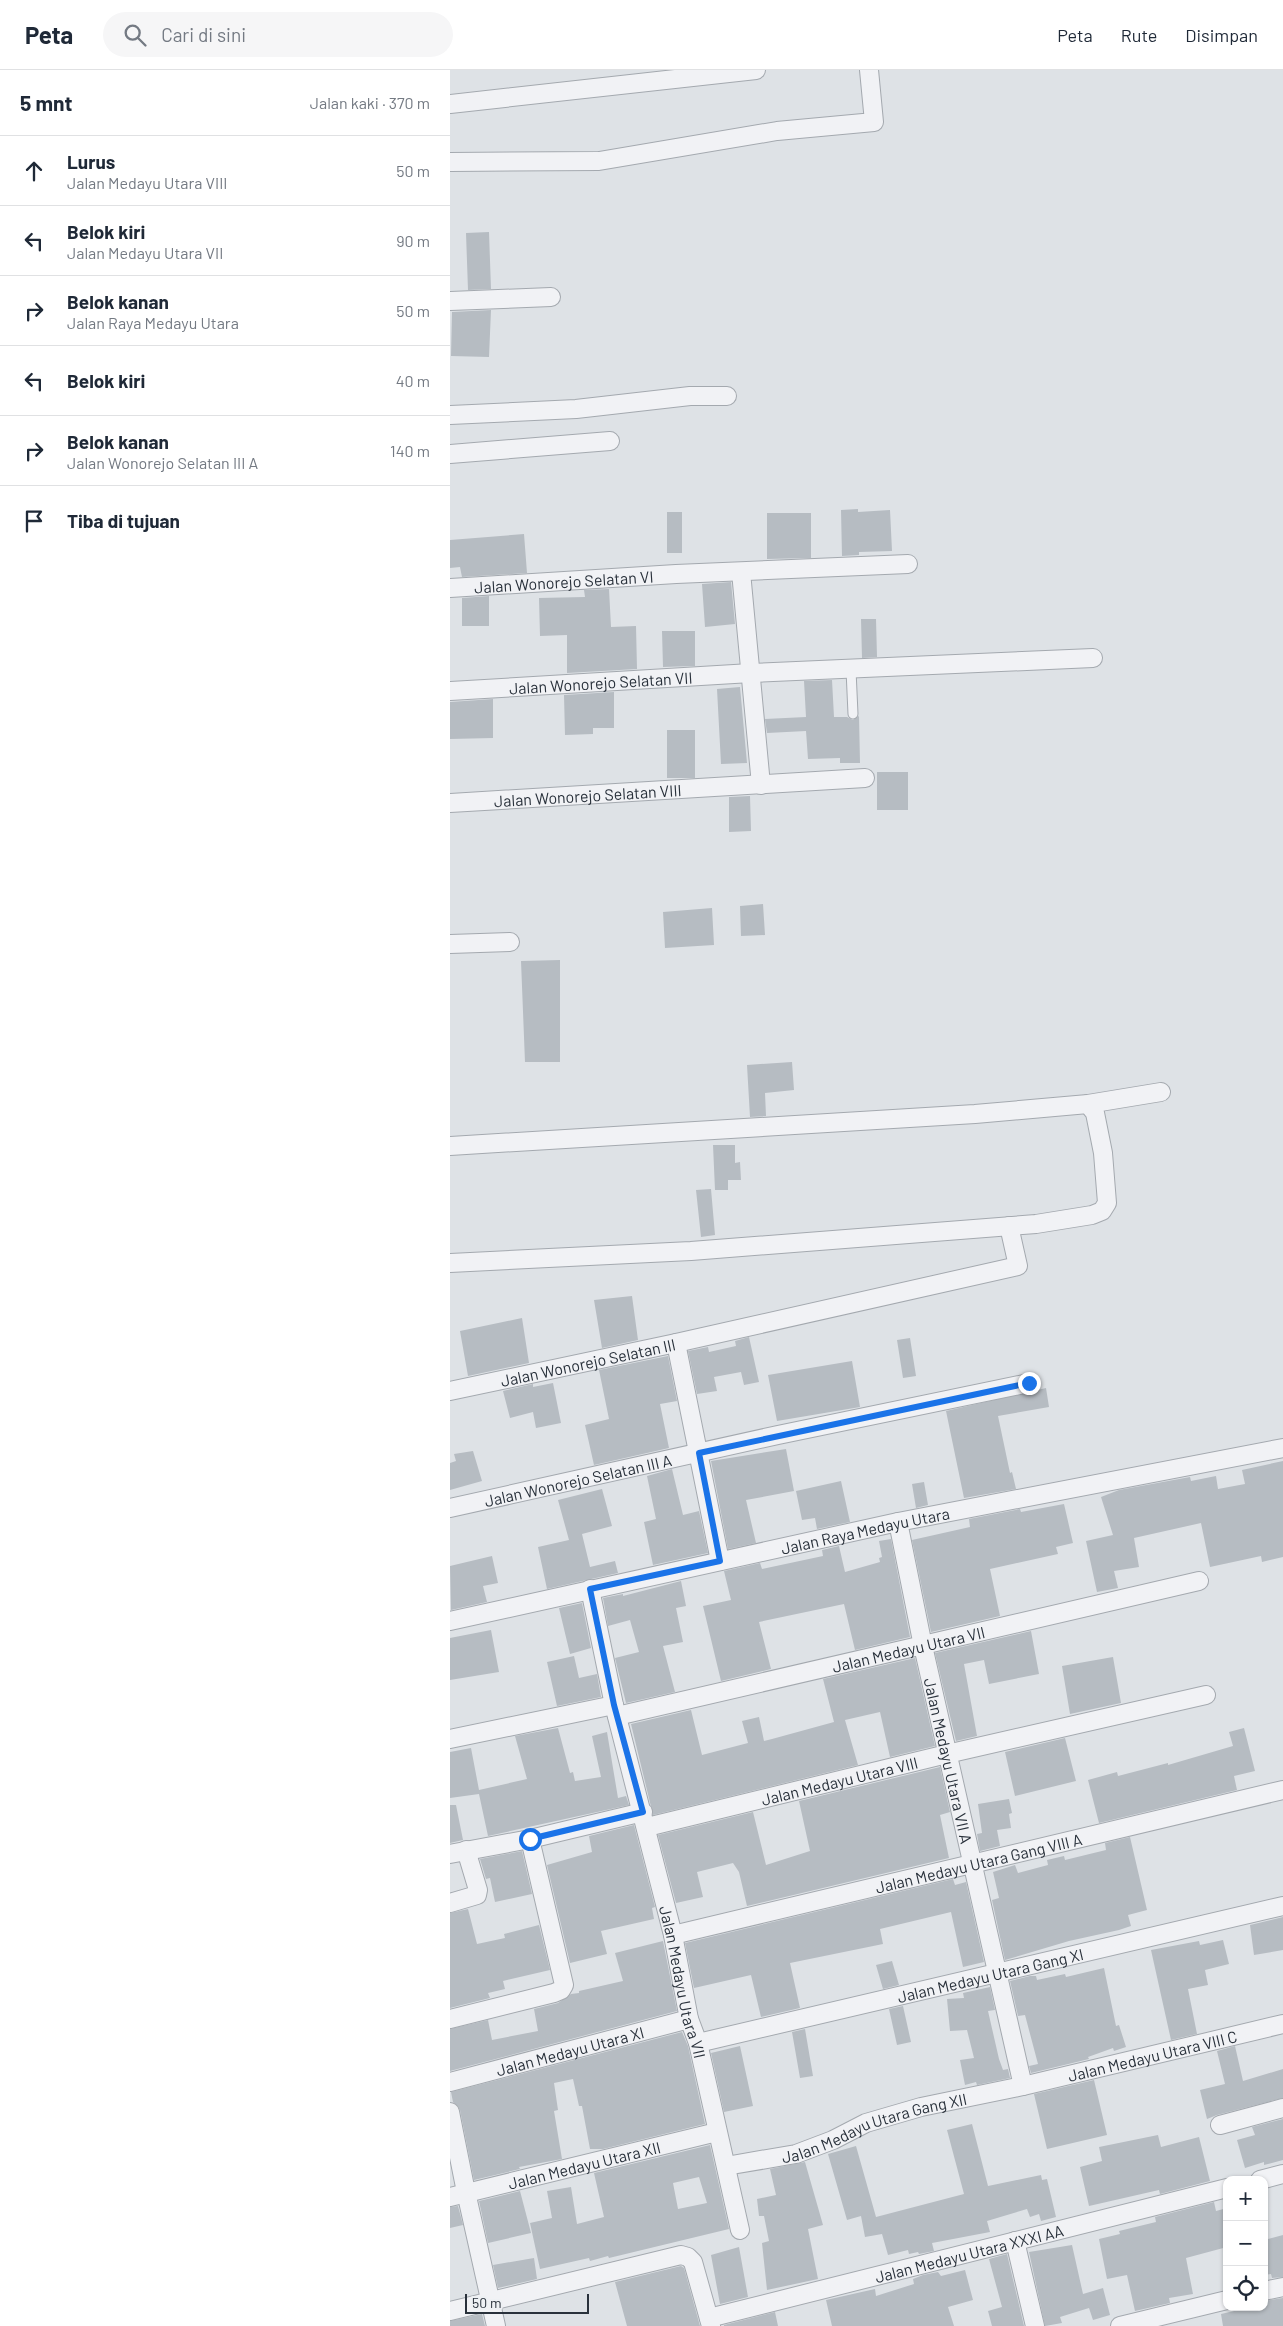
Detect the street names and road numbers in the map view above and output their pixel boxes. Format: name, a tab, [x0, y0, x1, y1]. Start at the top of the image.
street label: Jalan Wonorejo Selatan VI	[474, 566, 654, 596]
street label: Jalan Wonorejo Selatan VII	[508, 667, 693, 697]
street label: Jalan Wonorejo Selatan VIII	[493, 780, 682, 810]
street label: Jalan Wonorejo Selatan III	[499, 1334, 677, 1390]
street label: Jalan Wonorejo Selatan III A	[482, 1449, 674, 1510]
street label: Jalan Raya Medayu Utara	[779, 1503, 951, 1557]
street label: Jalan Medayu Utara VII	[830, 1622, 987, 1675]
street label: Jalan Medayu Utara VII A	[921, 1676, 977, 1846]
street label: Jalan Medayu Utara VIII	[759, 1752, 920, 1808]
street label: Jalan Medayu Utara Gang VIII A	[873, 1829, 1084, 1896]
street label: Jalan Medayu Utara VII	[656, 1903, 711, 2060]
street label: Jalan Medayu Utara Gang XI	[895, 1944, 1085, 2006]
street label: Jalan Medayu Utara XI	[494, 2022, 646, 2079]
street label: Jalan Medayu Utara VIII C	[1066, 2026, 1239, 2085]
street label: Jalan Medayu Utara Gang XII	[780, 2088, 968, 2166]
street label: Jalan Medayu Utara XII	[506, 2137, 662, 2192]
street label: Jalan Medayu Utara XXXI AA	[873, 2220, 1066, 2286]

